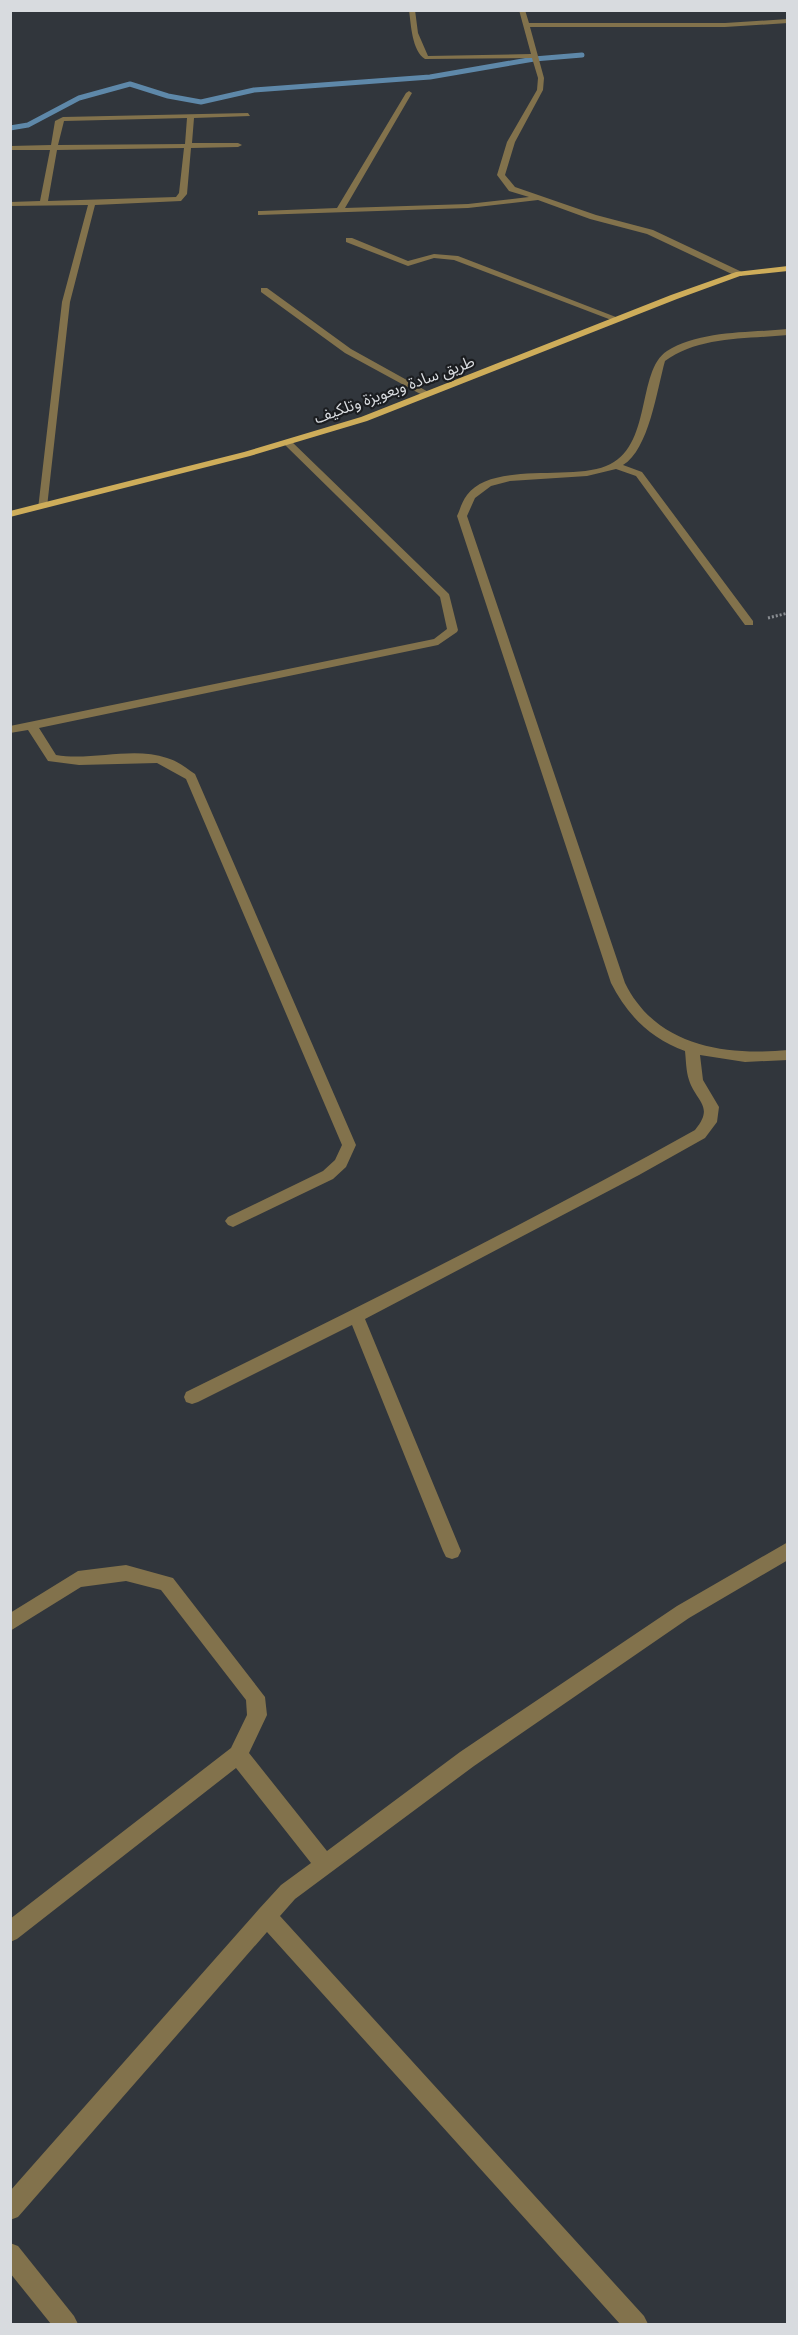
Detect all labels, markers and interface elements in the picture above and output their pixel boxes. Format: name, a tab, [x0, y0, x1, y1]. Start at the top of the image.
street label: طريق سادة وبعويزة وتلكيف	[311, 351, 478, 428]

